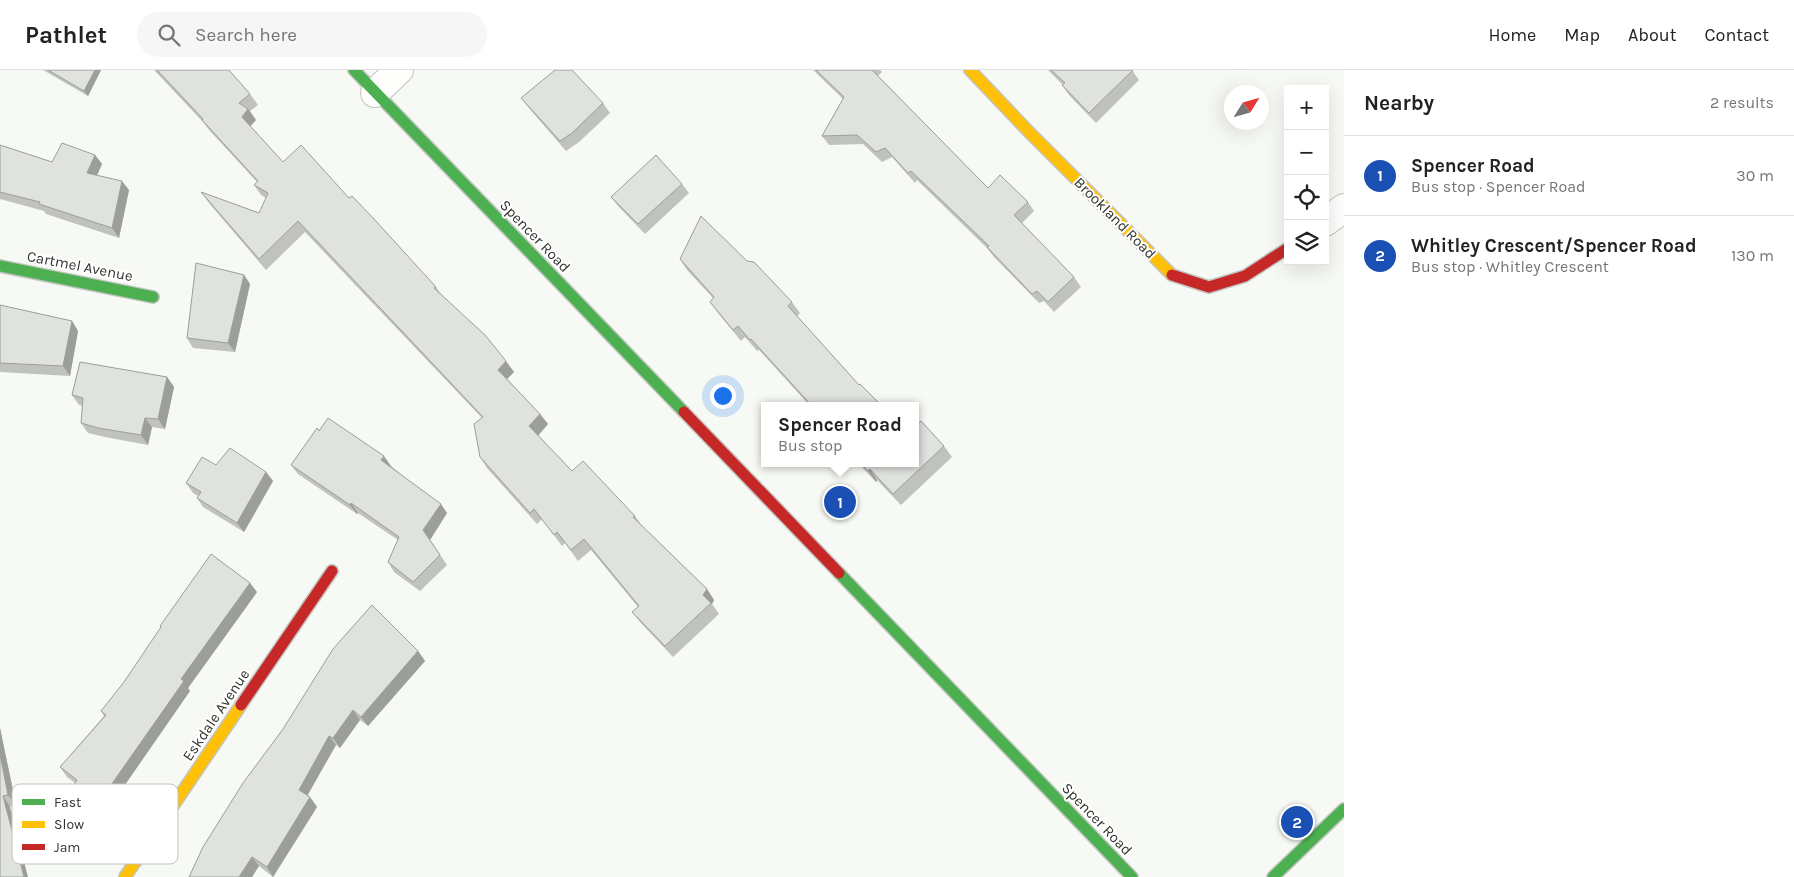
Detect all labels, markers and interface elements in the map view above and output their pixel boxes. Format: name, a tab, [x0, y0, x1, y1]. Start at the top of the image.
search box	[137, 12, 487, 57]
text: Pathlet	[25, 21, 107, 49]
icon: search	[155, 21, 183, 49]
text: Search here	[195, 24, 297, 46]
text: Home	[1488, 24, 1536, 46]
text: Map	[1564, 24, 1600, 46]
text: About	[1628, 24, 1677, 46]
text: Contact	[1705, 24, 1769, 46]
north arrow	[1224, 85, 1269, 130]
map controls	[1284, 85, 1329, 265]
button: +	[1284, 85, 1329, 130]
text: Nearby	[1364, 91, 1434, 115]
text: 2 results	[1710, 93, 1774, 112]
button: −	[1284, 130, 1329, 175]
text: Spencer Road	[1411, 155, 1535, 177]
text: 1	[1377, 166, 1383, 185]
text: 30 m	[1736, 166, 1774, 185]
street label: Brookland Road	[1070, 173, 1160, 263]
button: locate	[1284, 175, 1329, 220]
text: Bus stop · Spencer Road	[1411, 177, 1586, 196]
street label: Spencer Road	[496, 196, 574, 276]
button: layers	[1284, 220, 1329, 265]
text: Whitley Crescent/Spencer Road	[1411, 235, 1697, 257]
text: 2	[1375, 246, 1385, 265]
text: 130 m	[1731, 246, 1774, 265]
street label: Cartmel Avenue	[26, 247, 134, 285]
text: Bus stop · Whitley Crescent	[1411, 257, 1609, 276]
your location	[710, 383, 736, 409]
popup	[761, 402, 919, 467]
text: Spencer Road	[778, 414, 902, 436]
text: Bus stop	[778, 436, 842, 455]
pin: 1	[824, 483, 856, 521]
street label: Eskdale Avenue	[179, 666, 253, 764]
street label: Spencer Road	[1058, 779, 1136, 859]
legend	[12, 784, 178, 864]
text: Fast	[54, 794, 81, 811]
pin: 2	[1281, 803, 1313, 841]
text: Slow	[54, 816, 84, 833]
text: Jam	[54, 839, 80, 856]

